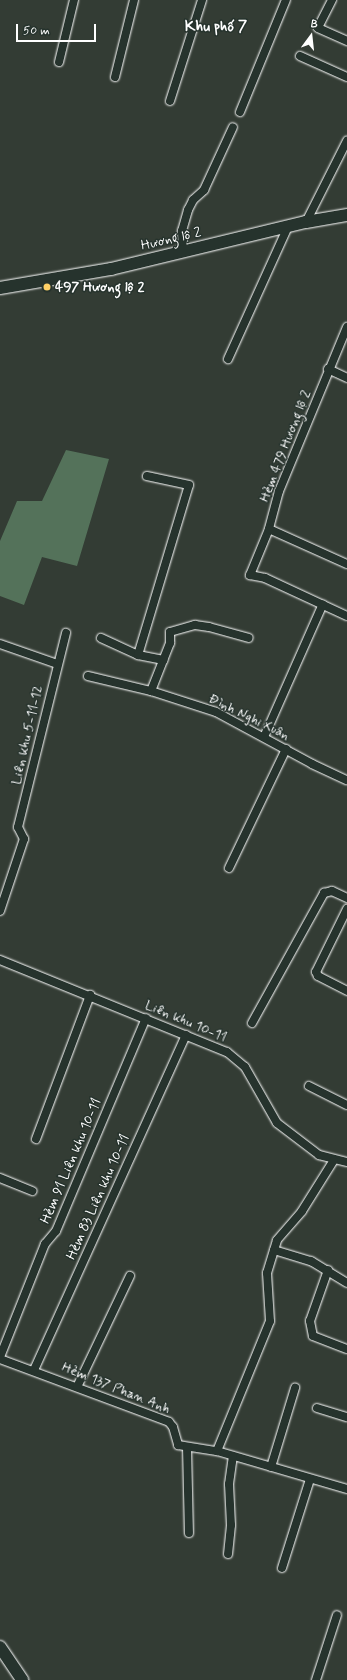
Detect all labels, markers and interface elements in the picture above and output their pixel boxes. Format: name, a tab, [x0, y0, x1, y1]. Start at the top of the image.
scale bar	[18, 16, 98, 42]
north arrow	[291, 16, 331, 56]
text: B	[309, 17, 319, 32]
district label: Khu phố 7	[185, 19, 247, 37]
text: 50 m	[23, 23, 50, 39]
street label: Hương lộ 2	[139, 224, 203, 254]
place label: 497 Hương lộ 2	[55, 279, 145, 295]
marker: 497 Hương lộ 2	[42, 282, 52, 292]
street label: Hẻm 479 Hương lộ 2	[256, 387, 314, 505]
street label: Liên khu 5-11-12	[7, 684, 47, 786]
street label: Đình Nghi Xuân	[205, 690, 293, 744]
street label: Liên khu 10-11	[143, 996, 229, 1046]
street label: Hẻm 91 Liên khu 10-11	[37, 1096, 105, 1226]
street label: Hẻm 83 Liên khu 10-11	[63, 1132, 133, 1262]
street label: Hẻm 137 Phan Anh	[59, 1359, 173, 1417]

